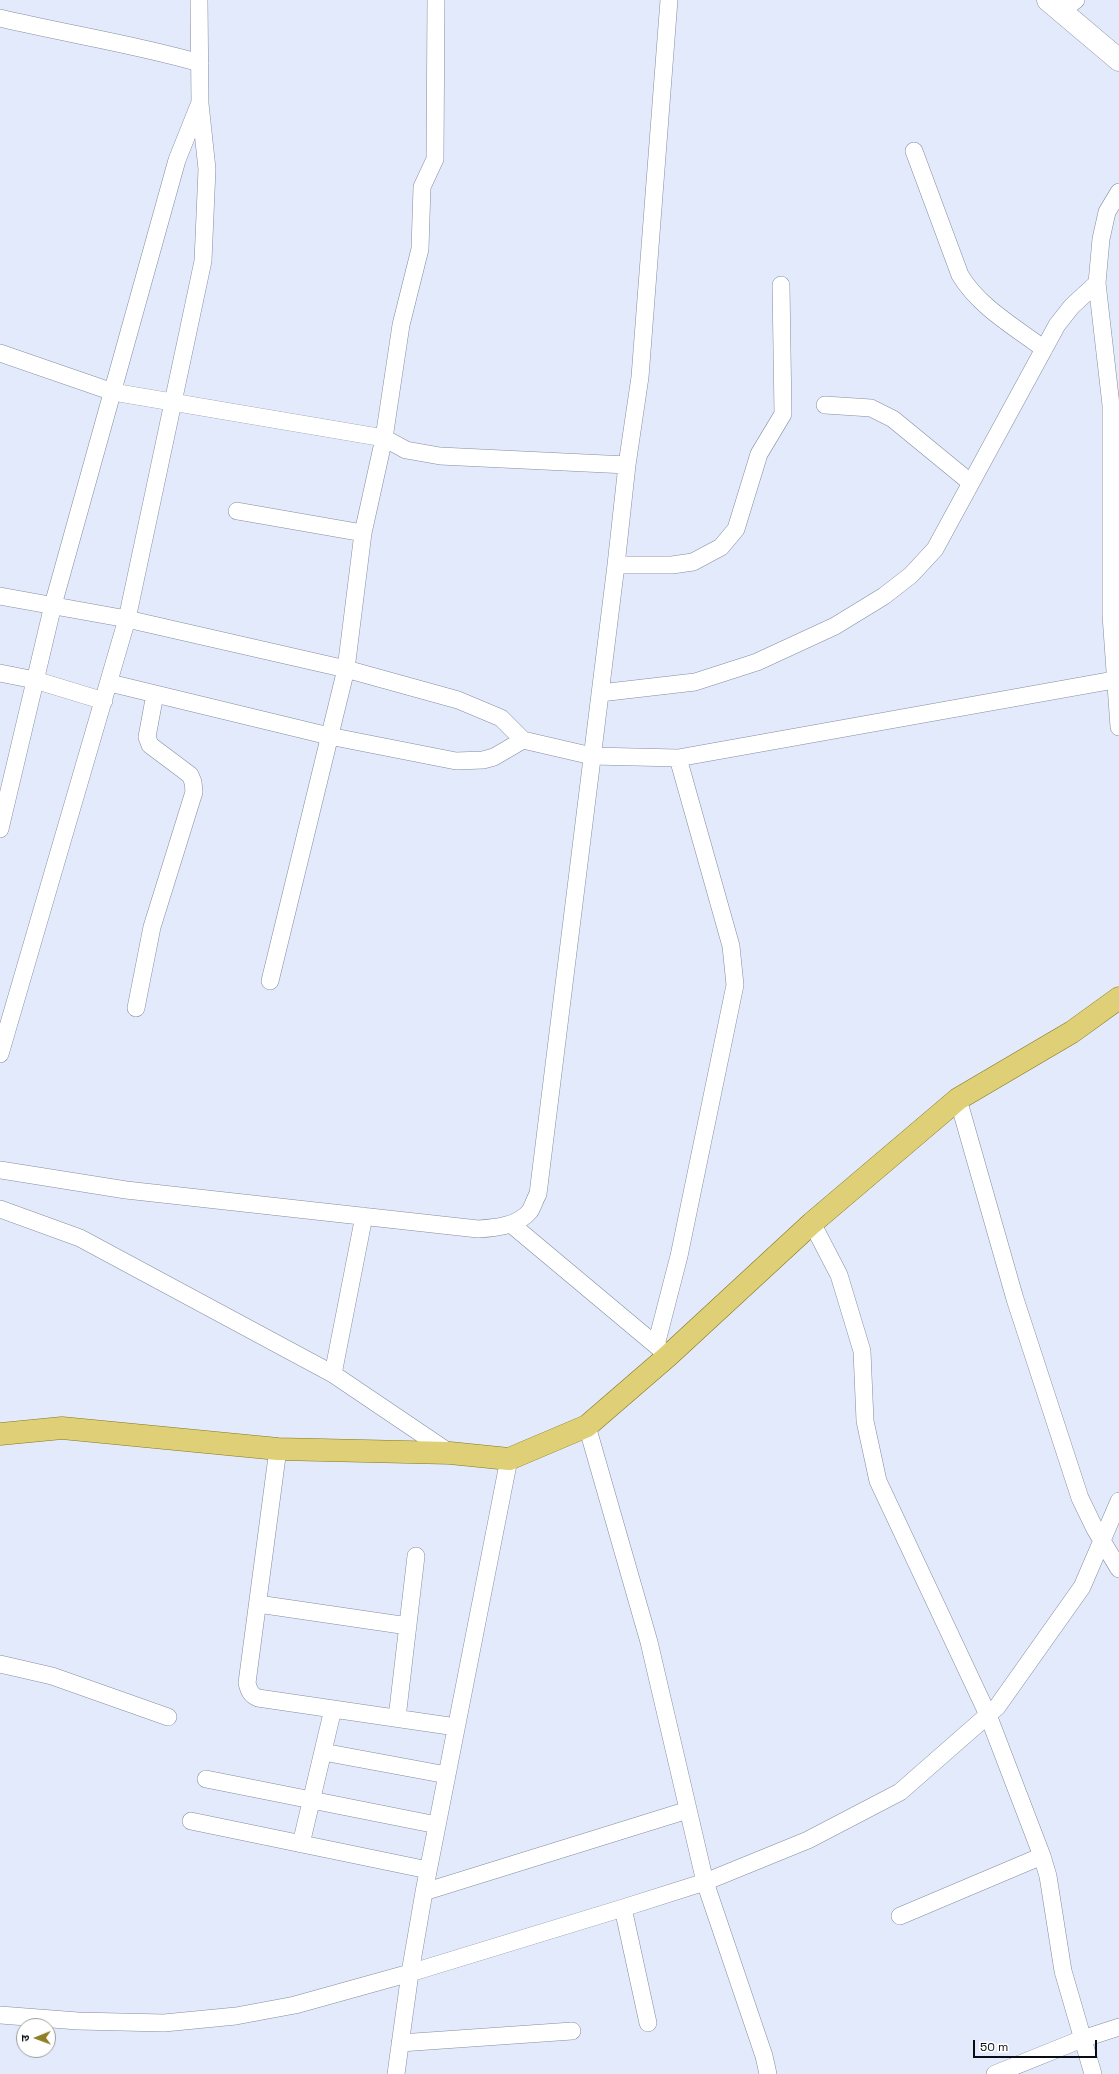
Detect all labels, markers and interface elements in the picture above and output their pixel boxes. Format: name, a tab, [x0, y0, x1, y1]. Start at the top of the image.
north arrow	[16, 2018, 56, 2058]
scale bar	[975, 2032, 1099, 2058]
text: उ	[18, 2035, 32, 2042]
text: 50 m	[980, 2039, 1008, 2055]

